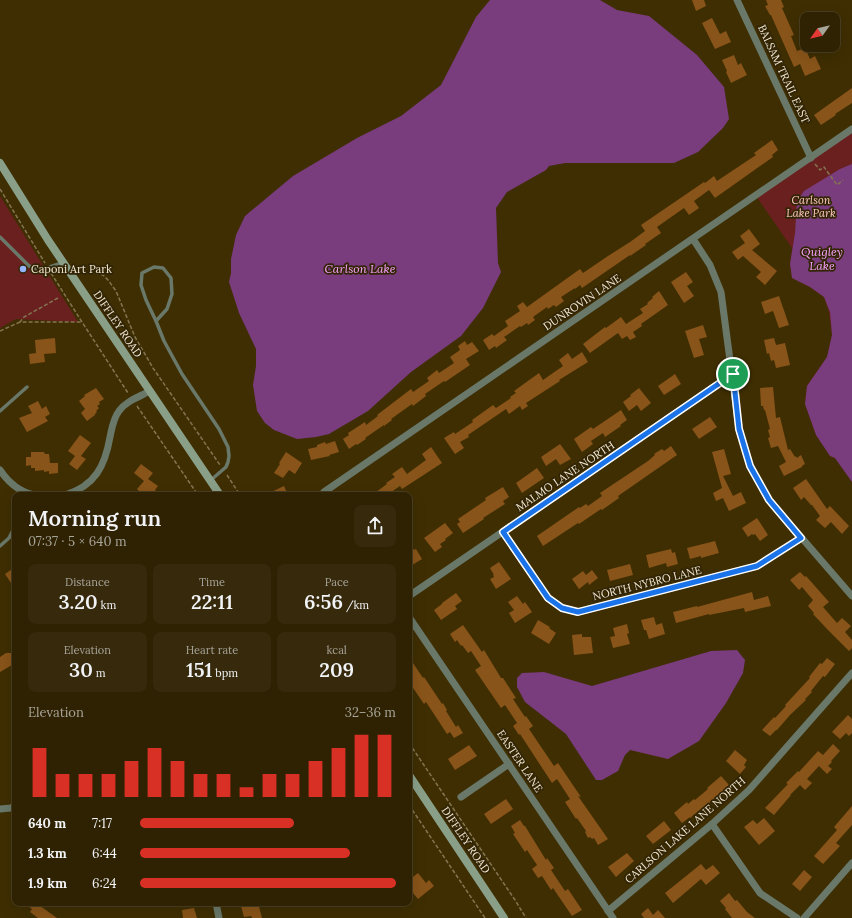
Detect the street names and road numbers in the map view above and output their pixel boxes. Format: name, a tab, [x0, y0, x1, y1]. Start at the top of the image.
street label: BALSAM TRAIL EAST	[755, 22, 813, 126]
street label: DUNROVIN LANE	[540, 271, 624, 333]
street label: DIFFLEY ROAD	[91, 288, 145, 360]
street label: MALMO LANE NORTH	[513, 438, 617, 514]
street label: NORTH NYBRO LANE	[591, 563, 703, 603]
street label: EASTER LANE	[494, 727, 546, 795]
street label: CARLSON LAKE LANE NORTH	[622, 774, 748, 886]
street label: DIFFLEY ROAD	[439, 804, 493, 876]

